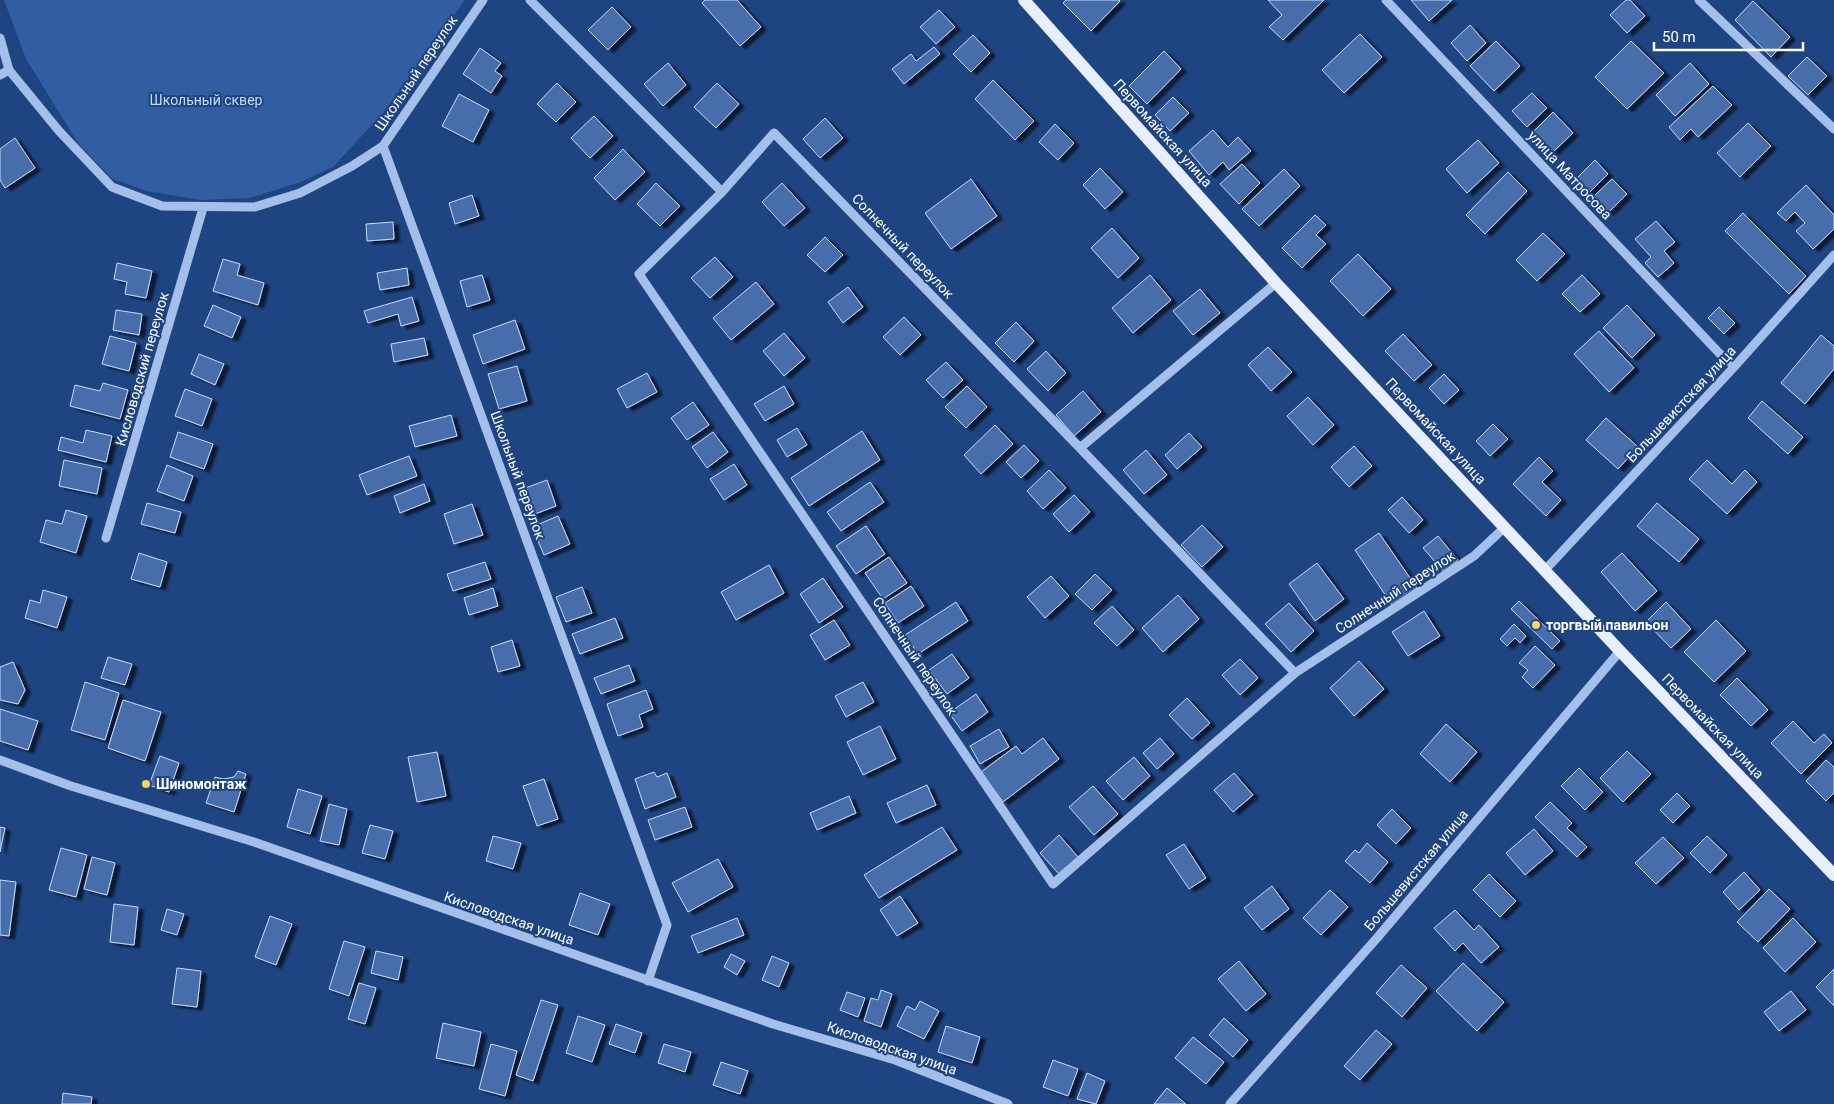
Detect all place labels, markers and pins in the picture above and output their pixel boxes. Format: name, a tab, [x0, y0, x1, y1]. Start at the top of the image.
place label: торгвый павильон	[1546, 617, 1668, 633]
marker: торгвый павильон	[1530, 619, 1542, 631]
place label: Шиномонтаж	[156, 776, 246, 792]
marker: Шиномонтаж	[140, 778, 152, 790]

